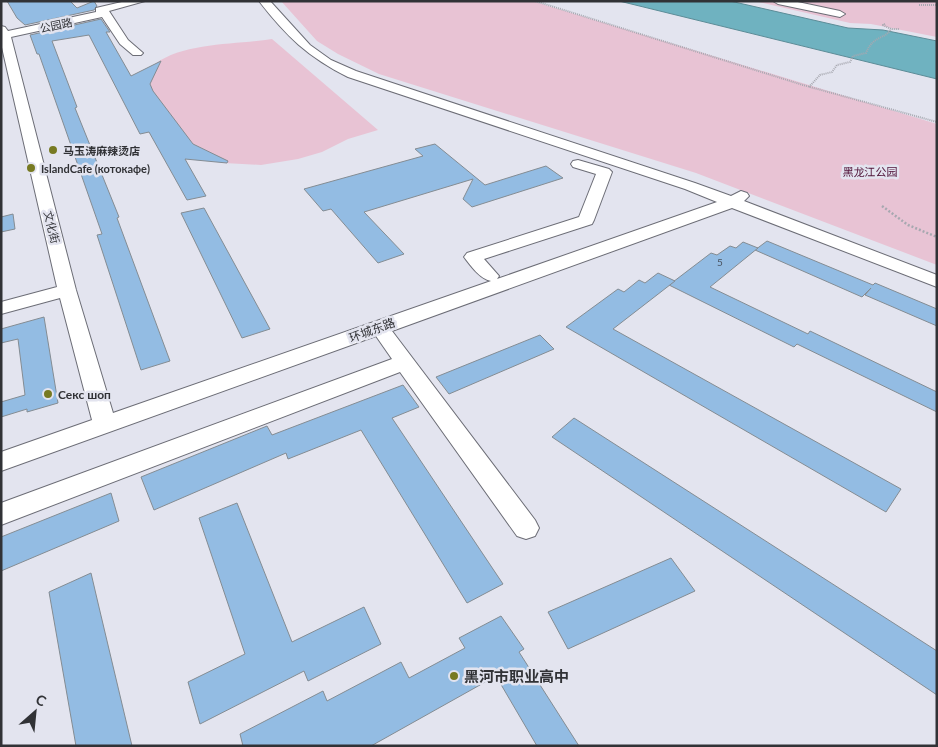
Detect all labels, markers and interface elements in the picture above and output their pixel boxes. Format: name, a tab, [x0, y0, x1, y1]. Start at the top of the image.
street label: 公园路	[39, 15, 73, 35]
marker: 马玉涛麻辣烫店	[47, 144, 59, 156]
place label: 马玉涛麻辣烫店	[63, 144, 140, 157]
marker: IslandCafe (котокафе)	[25, 162, 37, 174]
place label: IslandCafe (котокафе)	[41, 162, 150, 175]
park label: 黑龙江公园	[843, 165, 898, 178]
street label: 文化街	[42, 209, 62, 245]
house number: 5	[717, 256, 723, 268]
street label: 环城东路	[347, 315, 397, 345]
place label: Секс шоп	[58, 387, 111, 402]
marker: Секс шоп	[42, 388, 54, 400]
place label: 黑河市职业高中	[464, 667, 569, 685]
marker: 黑河市职业高中	[448, 670, 460, 682]
north arrow	[10, 687, 60, 737]
text: С	[33, 690, 50, 710]

